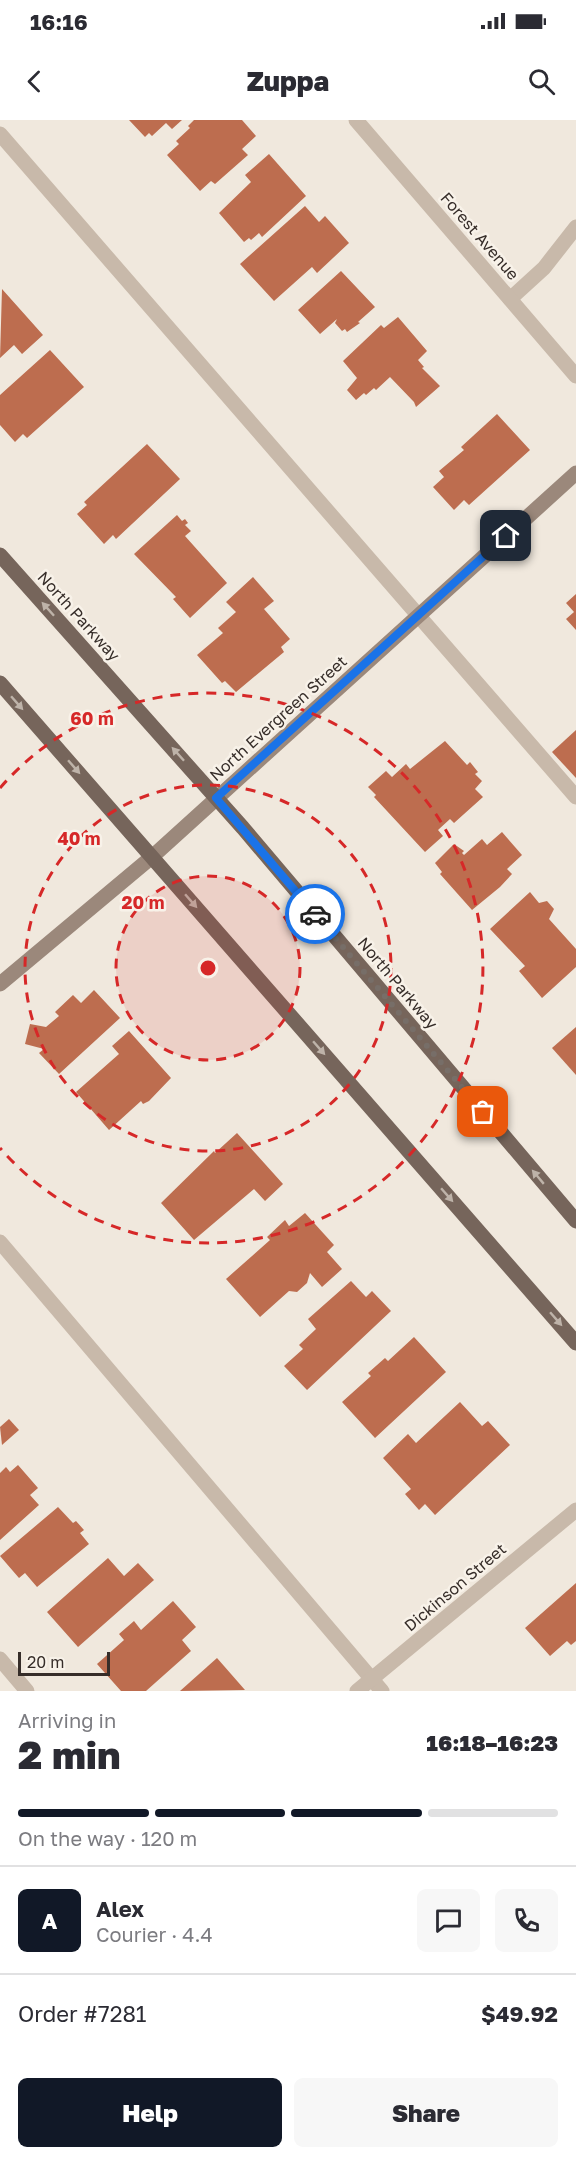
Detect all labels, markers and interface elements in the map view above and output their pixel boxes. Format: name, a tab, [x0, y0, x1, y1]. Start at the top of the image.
text: 16:16	[30, 8, 88, 35]
icon: back	[18, 65, 51, 98]
text: Zuppa	[247, 65, 329, 97]
icon: search	[525, 65, 558, 98]
street label: Forest Avenue	[436, 188, 524, 284]
pin	[480, 510, 531, 561]
icon: home	[489, 519, 522, 552]
street label: North Parkway	[34, 567, 124, 665]
one-way arrow	[41, 601, 55, 616]
street label: North Evergreen Street	[205, 651, 351, 785]
one-way arrow	[10, 695, 23, 710]
text: 60 m	[70, 707, 114, 729]
one-way arrow	[172, 747, 185, 762]
one-way arrow	[67, 759, 80, 775]
text: 40 m	[57, 827, 101, 849]
courier	[285, 884, 345, 944]
text: 20 m	[122, 891, 164, 913]
one-way arrow	[184, 893, 197, 908]
icon: car	[299, 898, 332, 931]
street label: North Parkway	[354, 933, 442, 1033]
centre of rings	[198, 958, 218, 978]
one-way arrow	[312, 1040, 325, 1055]
pin	[457, 1086, 508, 1137]
icon: bag	[466, 1095, 499, 1128]
one-way arrow	[532, 1170, 545, 1185]
one-way arrow	[440, 1187, 453, 1202]
one-way arrow	[549, 1311, 562, 1327]
street label: Dickinson Street	[400, 1539, 510, 1635]
scale bar	[18, 1649, 110, 1676]
text: 20 m	[27, 1652, 64, 1672]
text: Arriving in	[18, 1708, 116, 1732]
text: 16:18–16:23	[426, 1729, 558, 1756]
text: 2 min	[18, 1731, 121, 1778]
text: On the way · 120 m	[18, 1826, 197, 1850]
button: chat	[417, 1889, 480, 1952]
button: phone	[495, 1889, 558, 1952]
text: Alex	[96, 1895, 144, 1922]
text: A	[42, 1907, 57, 1934]
text: Courier · 4.4	[96, 1922, 213, 1946]
text: Order #7281	[18, 2000, 146, 2027]
text: $49.92	[481, 2000, 558, 2027]
button: Help	[18, 2078, 282, 2147]
button: Share	[294, 2078, 558, 2147]

